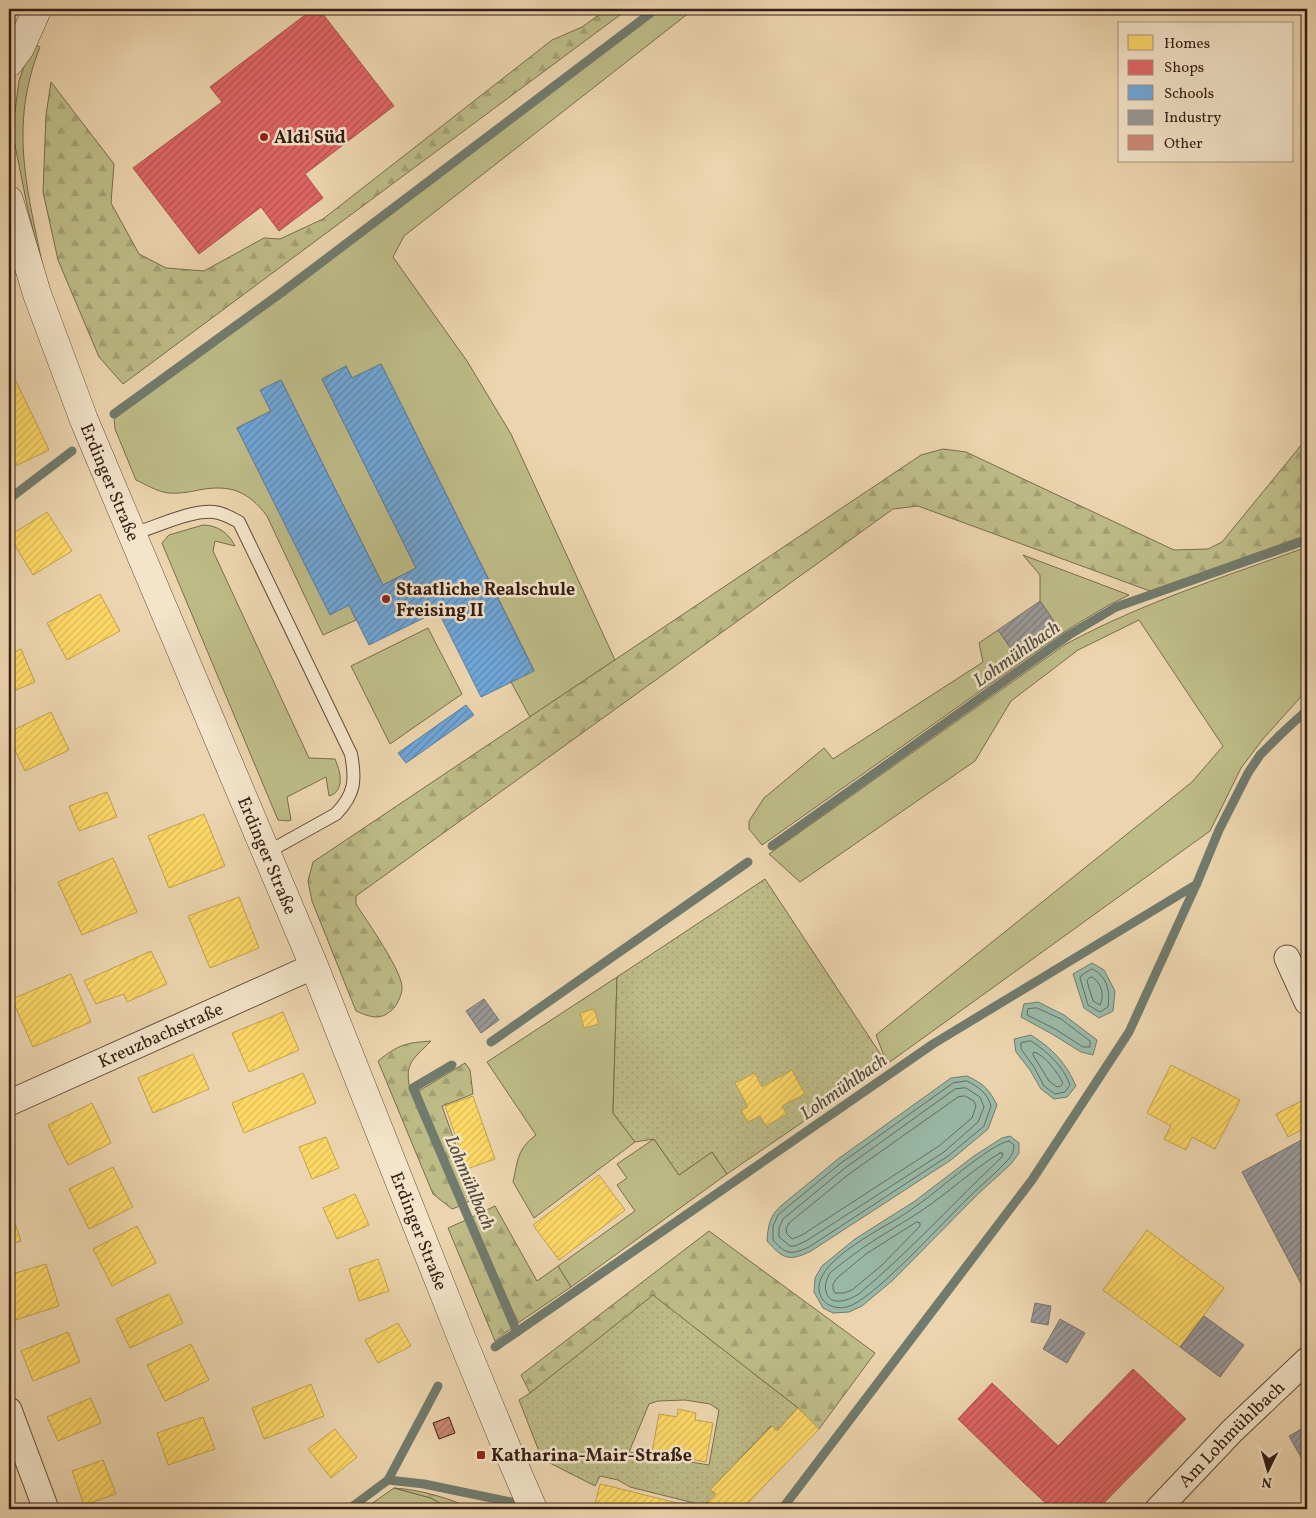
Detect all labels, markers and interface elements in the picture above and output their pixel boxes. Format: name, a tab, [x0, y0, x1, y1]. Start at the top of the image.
legend	[1118, 22, 1294, 162]
text: Homes	[1164, 34, 1210, 55]
text: Shops	[1164, 58, 1204, 79]
text: Schools	[1164, 84, 1214, 105]
text: Industry	[1164, 108, 1221, 129]
place label: Aldi Süd	[274, 126, 346, 151]
marker: Aldi Süd	[258, 131, 270, 143]
text: Other	[1164, 134, 1203, 155]
street label: Erdinger Straße	[73, 420, 145, 546]
place label: Staatliche Realschule Freising II	[396, 578, 575, 624]
marker: Staatliche Realschule Freising II	[380, 593, 392, 605]
water label: Lohmühlbach	[969, 615, 1066, 694]
street label: Erdinger Straße	[230, 793, 302, 919]
street label: Kreuzbachstraße	[95, 997, 228, 1075]
water label: Lohmühlbach	[796, 1048, 893, 1127]
water label: Lohmühlbach	[438, 1131, 501, 1234]
street label: Erdinger Straße	[383, 1168, 453, 1294]
street label: Am Lohmühlbach	[1173, 1376, 1291, 1494]
place label: Katharina-Mair-Straße	[491, 1444, 692, 1469]
north arrow	[1244, 1446, 1294, 1496]
marker: Katharina-Mair-Straße	[475, 1449, 487, 1461]
text: N	[1261, 1472, 1273, 1491]

